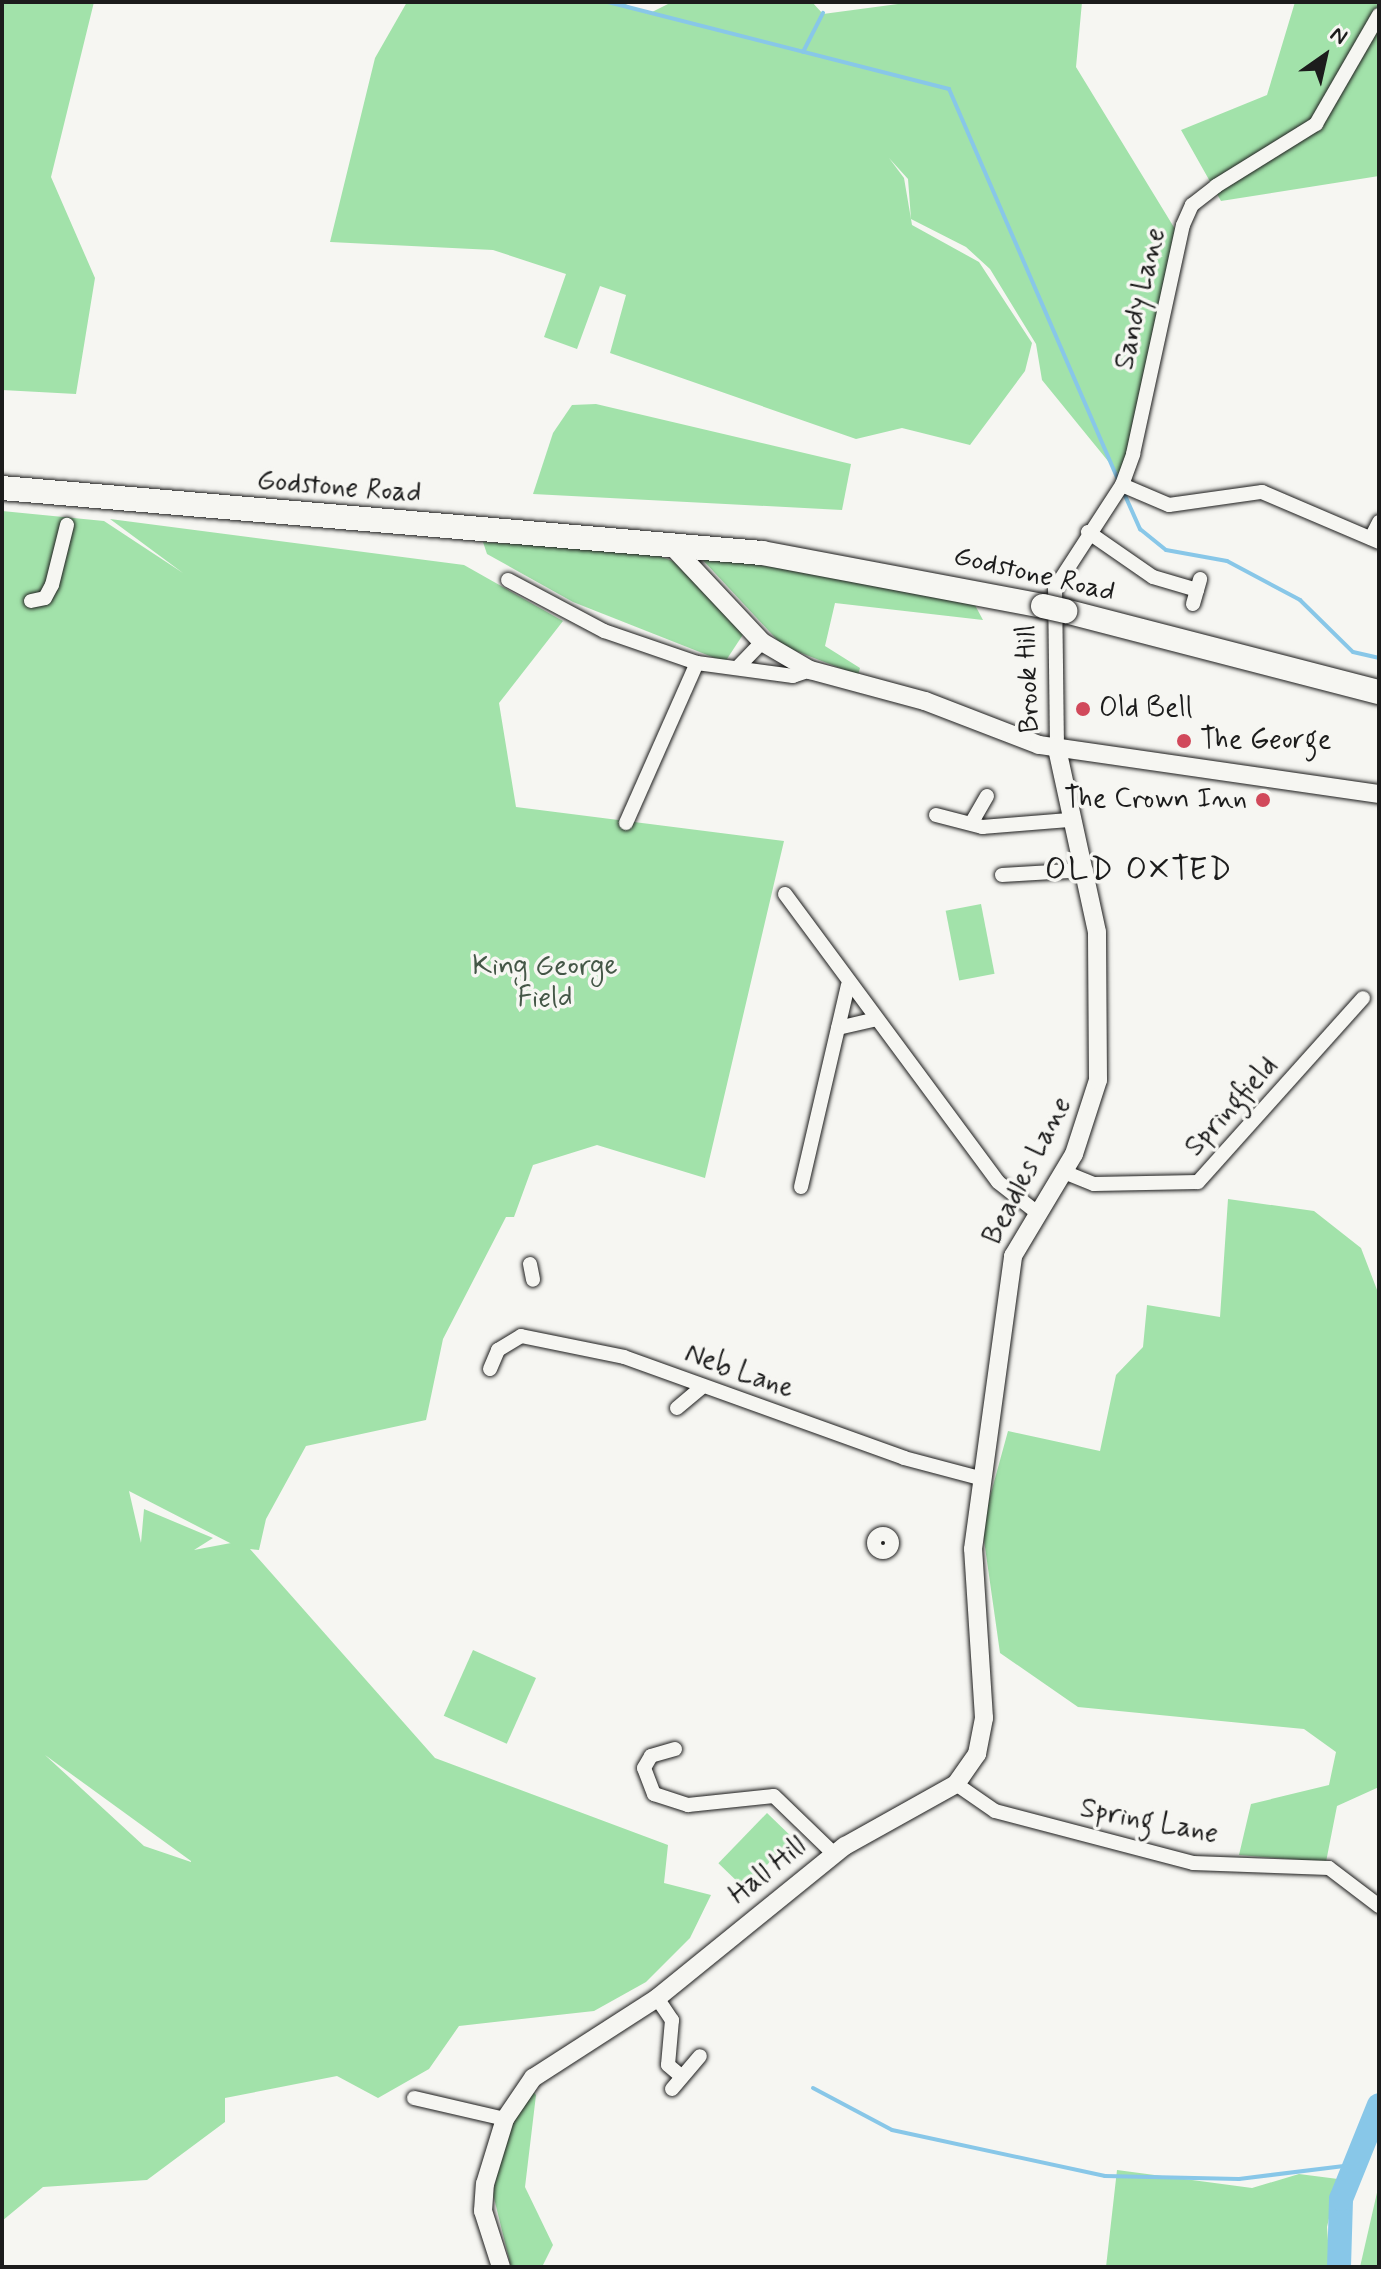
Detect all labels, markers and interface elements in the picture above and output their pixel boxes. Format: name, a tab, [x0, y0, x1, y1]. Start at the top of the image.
north arrow	[1285, 16, 1365, 96]
text: N	[1325, 20, 1352, 52]
street label: Sandy Lane	[1109, 226, 1173, 372]
street label: Godstone Road	[255, 464, 423, 512]
street label: Godstone Road	[950, 540, 1118, 610]
street label: Brook Hill	[1010, 623, 1048, 735]
place label: Old Bell	[1099, 692, 1190, 726]
marker: Old Bell	[1074, 700, 1092, 718]
place label: The George	[1200, 724, 1332, 758]
marker: The George	[1175, 732, 1193, 750]
place label: The Crown Inn	[1067, 783, 1247, 817]
marker: The Crown Inn	[1254, 791, 1272, 809]
district label: OLD OXTED	[1040, 851, 1238, 889]
park label: King George Field	[472, 950, 618, 1016]
street label: Springfield	[1178, 1050, 1286, 1164]
street label: Beadles Lane	[977, 1093, 1079, 1249]
street label: Neb Lane	[679, 1336, 799, 1408]
street label: Spring Lane	[1076, 1792, 1222, 1852]
street label: Hall Hill	[723, 1830, 813, 1912]

